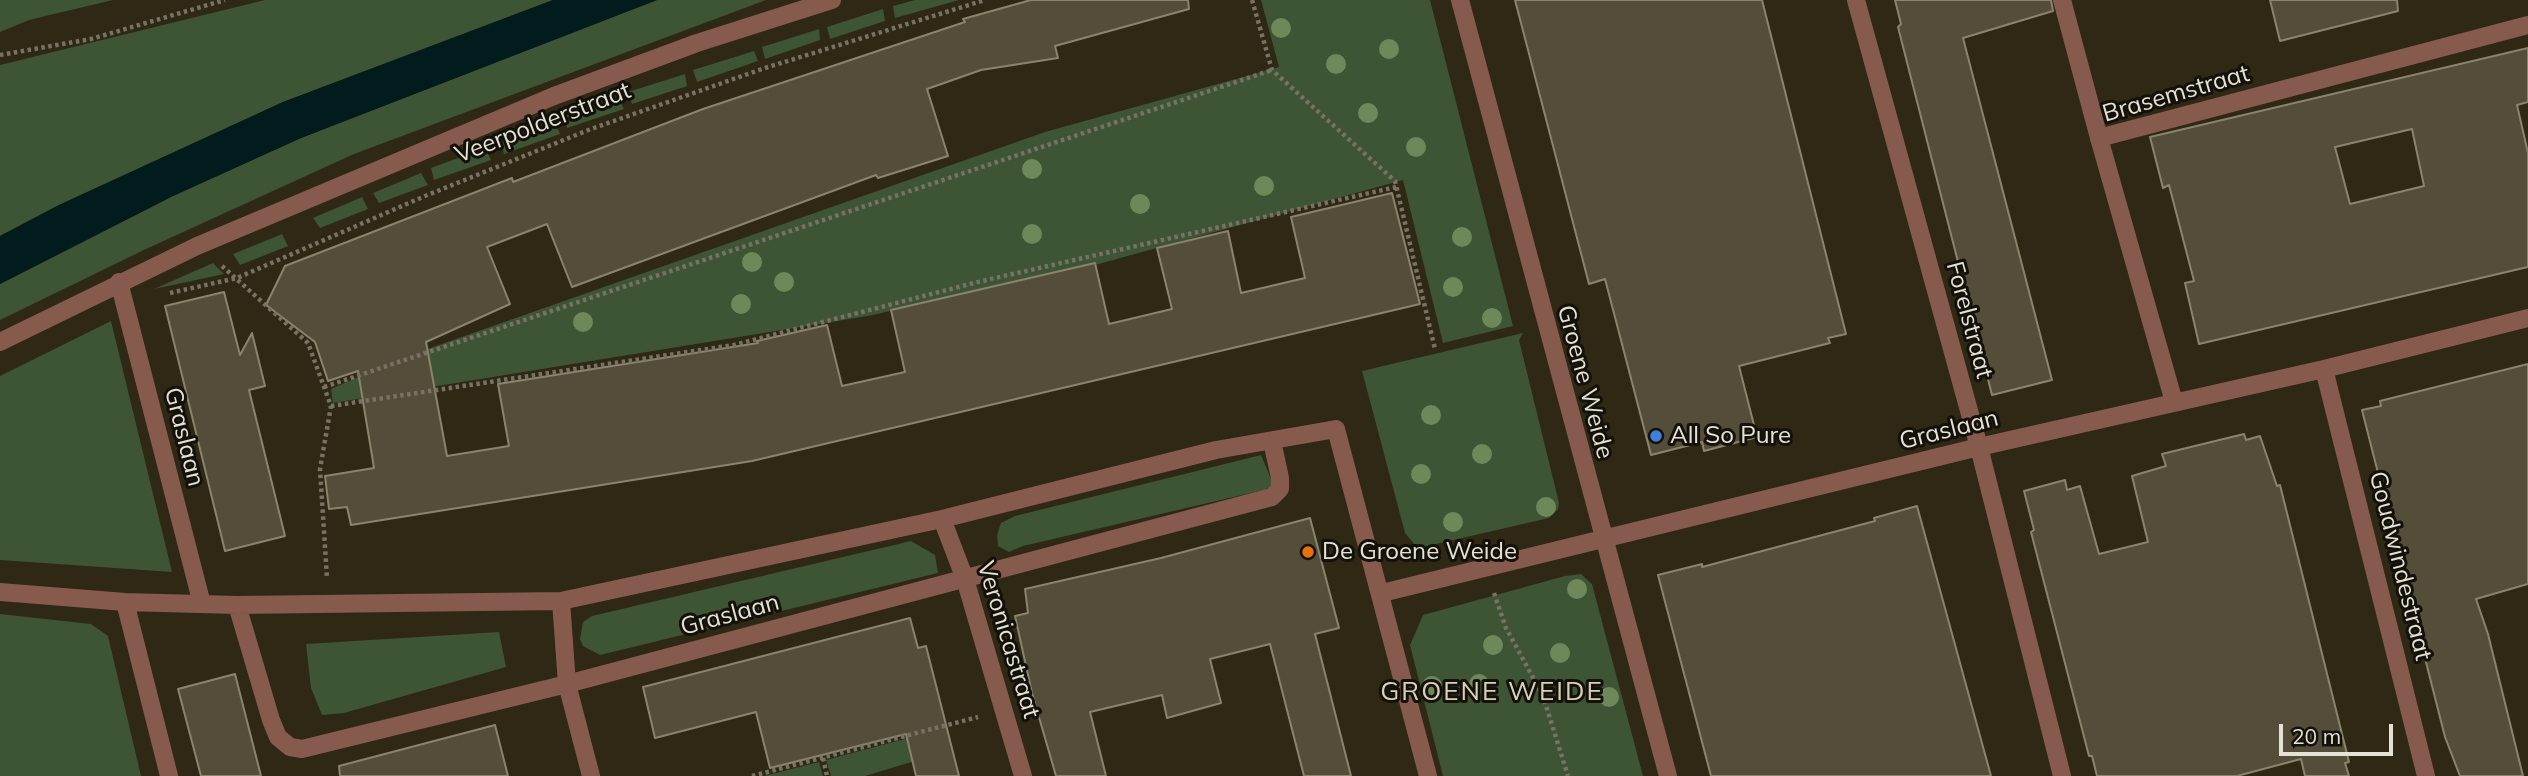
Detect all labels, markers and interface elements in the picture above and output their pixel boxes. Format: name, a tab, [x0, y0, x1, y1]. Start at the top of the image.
street label: Brasemstraat	[2099, 59, 2253, 129]
street label: Veerpolderstraat	[451, 76, 635, 170]
street label: Forelstraat	[1940, 258, 1998, 382]
street label: Groene Weide	[1551, 302, 1619, 462]
street label: Graslaan	[158, 385, 210, 489]
street label: Graslaan	[1897, 404, 2001, 456]
place label: All So Pure	[1670, 422, 1791, 450]
marker: All So Pure	[1648, 428, 1664, 444]
street label: Goudwindestraat	[2363, 469, 2437, 663]
place label: De Groene Weide	[1322, 538, 1517, 566]
marker: De Groene Weide	[1300, 544, 1316, 560]
street label: Veronicastraat	[970, 558, 1046, 722]
street label: Graslaan	[677, 588, 783, 642]
district label: GROENE WEIDE	[1382, 676, 1602, 708]
scale bar	[2283, 710, 2397, 754]
text: 20 m	[2292, 723, 2341, 749]

